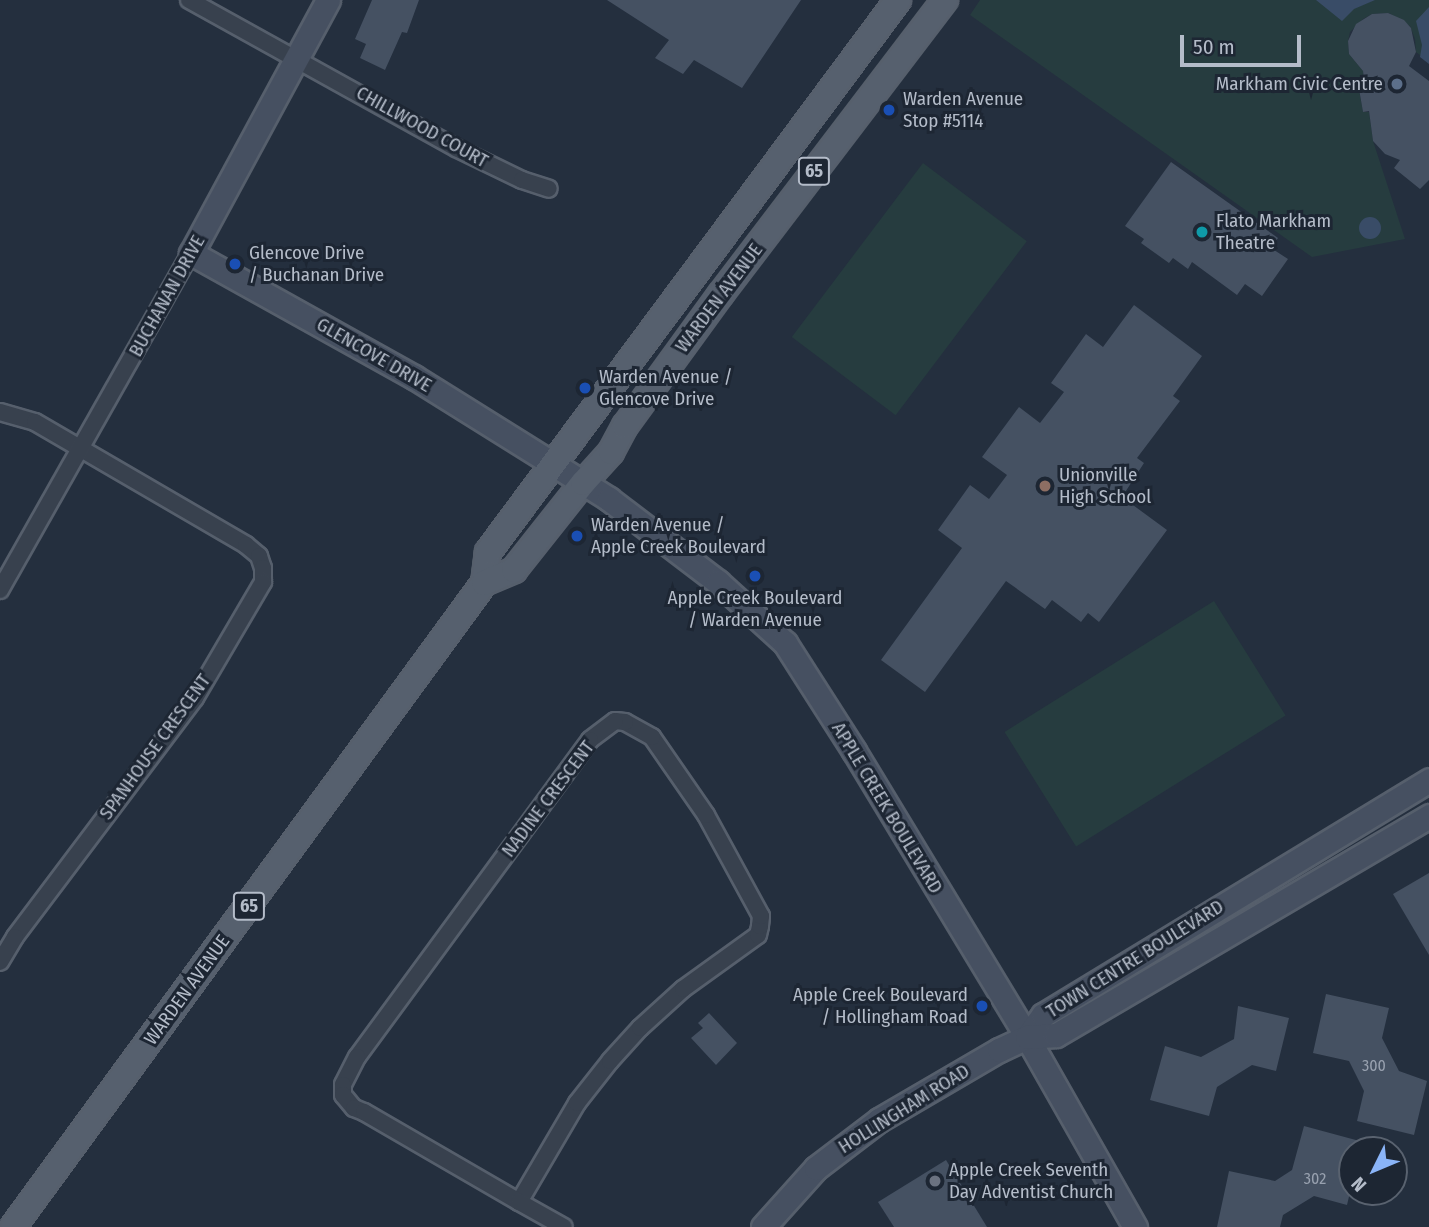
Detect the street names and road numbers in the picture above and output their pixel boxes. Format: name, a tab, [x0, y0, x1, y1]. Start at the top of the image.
street label: CHILLWOOD COURT	[352, 81, 492, 173]
road number: 65	[796, 156, 832, 186]
street label: BUCHANAN DRIVE	[124, 231, 210, 361]
street label: WARDEN AVENUE	[671, 239, 767, 357]
street label: GLENCOVE DRIVE	[313, 313, 435, 397]
street label: SPANHOUSE CRESCENT	[95, 670, 215, 824]
street label: APPLE CREEK BOULEVARD	[827, 718, 947, 898]
street label: NADINE CRESCENT	[497, 736, 599, 862]
road number: 65	[232, 891, 266, 920]
street label: TOWN CENTRE BOULEVARD	[1042, 895, 1228, 1023]
street label: WARDEN AVENUE	[139, 931, 235, 1049]
street label: HOLLINGHAM ROAD	[834, 1060, 974, 1158]

